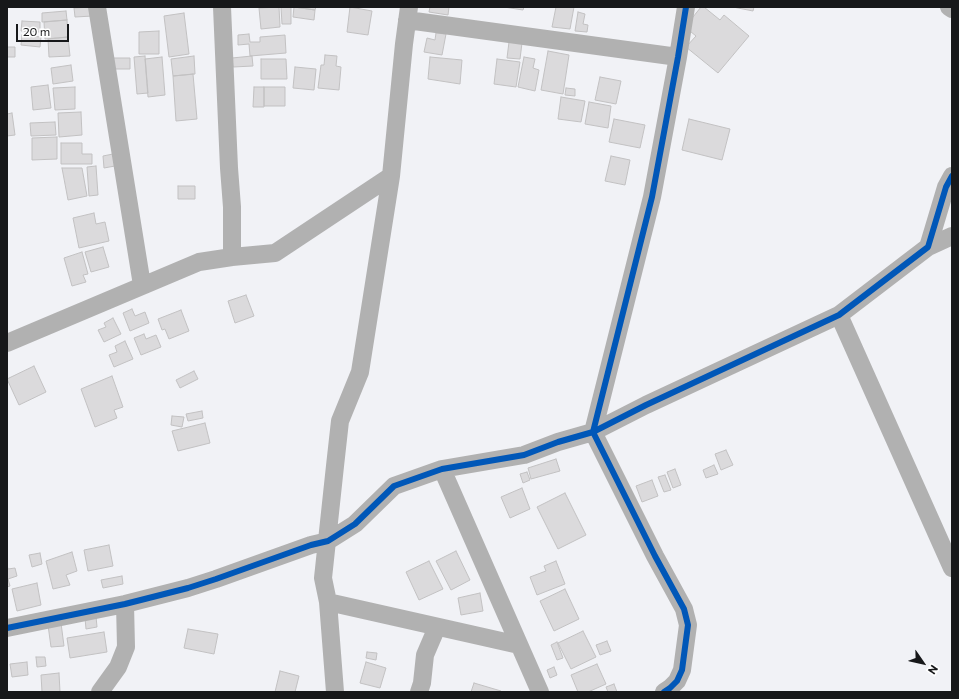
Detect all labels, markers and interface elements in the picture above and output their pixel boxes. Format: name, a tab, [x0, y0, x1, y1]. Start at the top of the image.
scale bar	[18, 16, 71, 42]
text: 20 m	[23, 24, 50, 38]
north arrow	[903, 643, 943, 683]
text: N	[926, 663, 941, 677]

